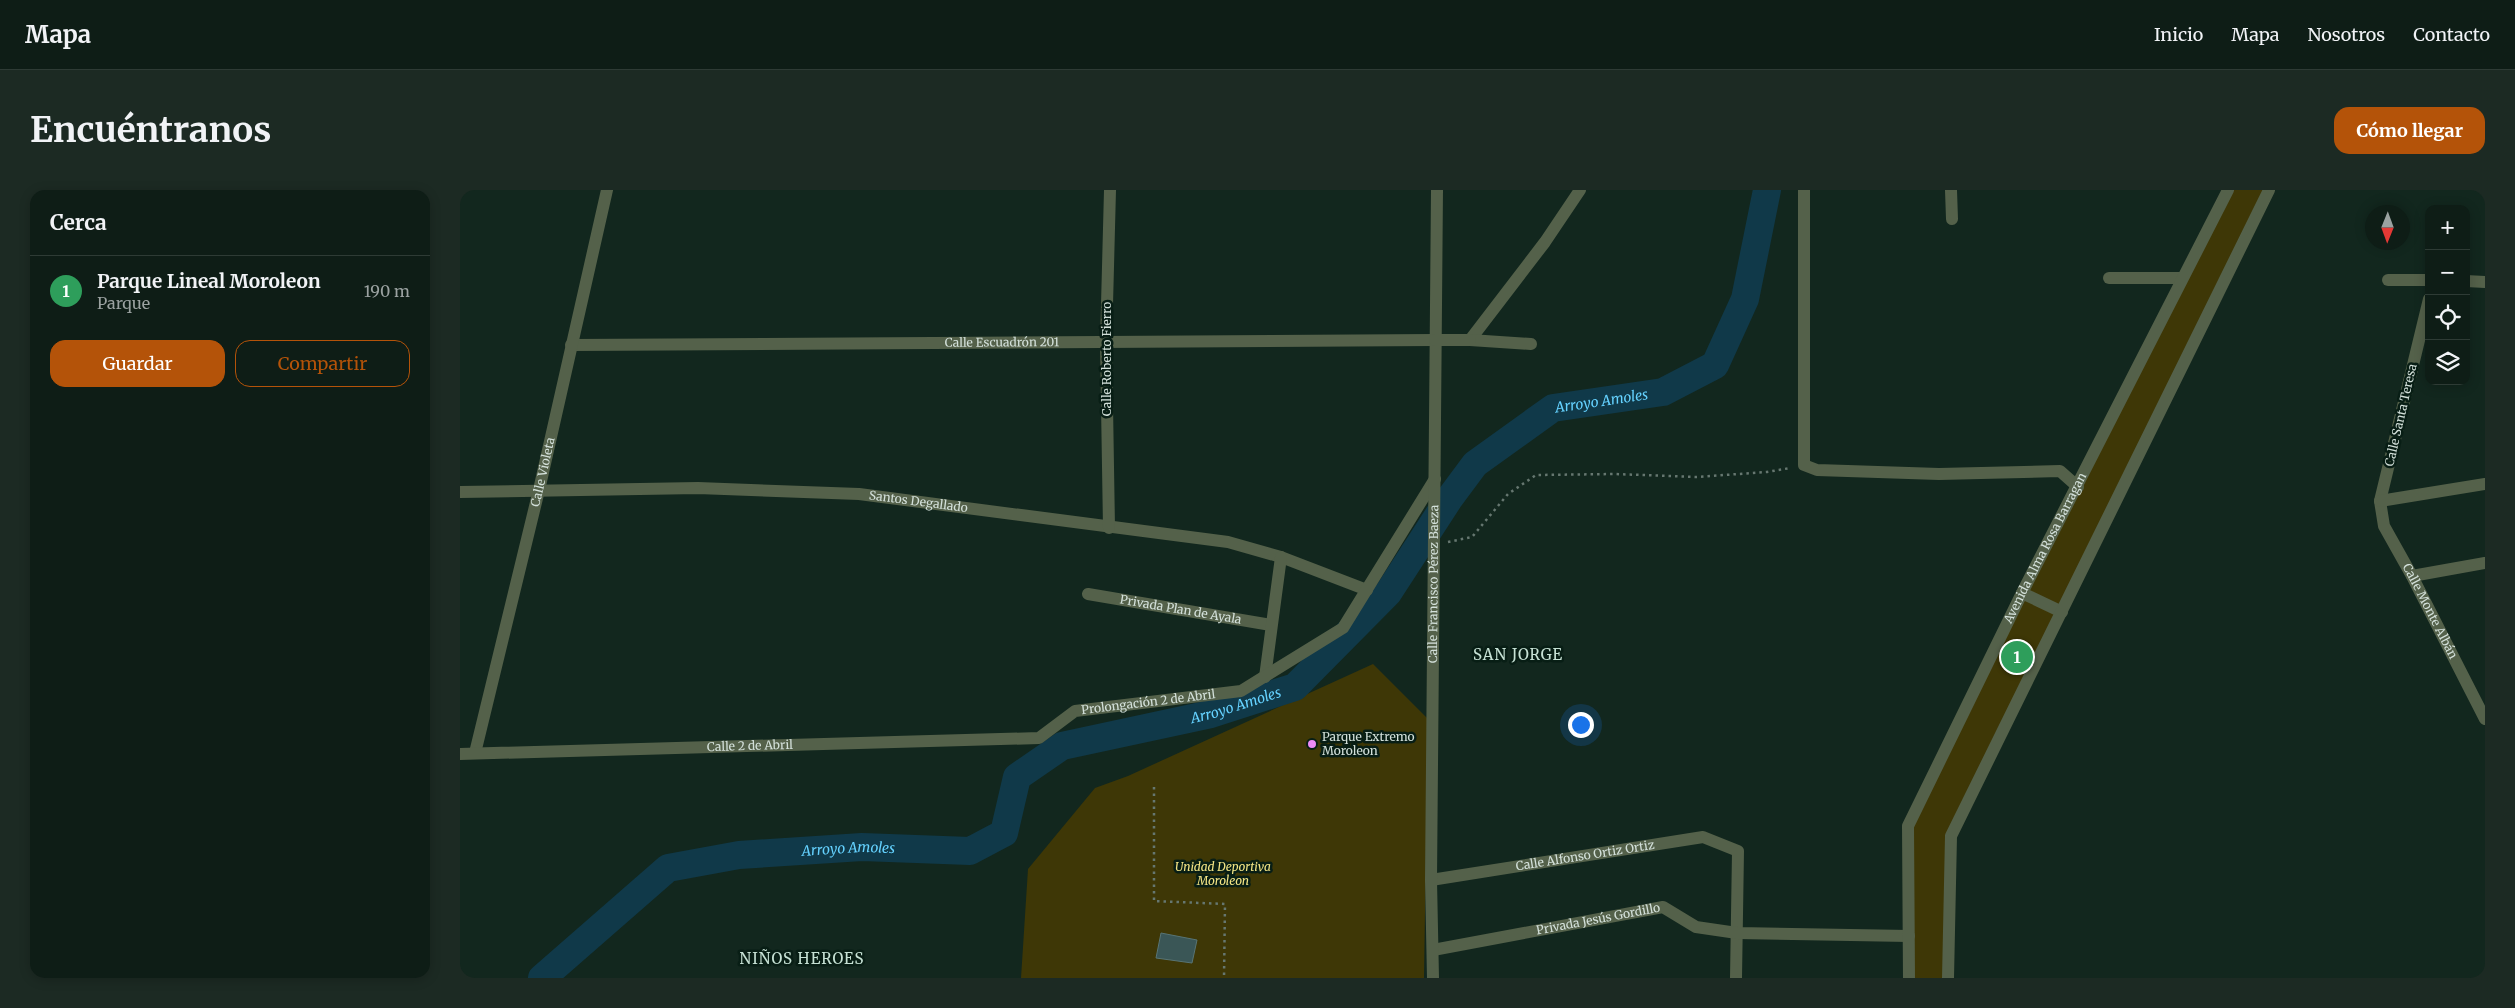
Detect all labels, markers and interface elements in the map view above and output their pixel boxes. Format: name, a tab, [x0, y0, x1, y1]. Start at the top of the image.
text: Mapa	[25, 19, 91, 50]
text: Inicio	[2154, 23, 2203, 46]
text: Mapa	[2231, 23, 2280, 46]
text: Nosotros	[2308, 23, 2385, 46]
text: Contacto	[2413, 23, 2490, 46]
button: Cómo llegar	[2334, 107, 2485, 154]
text: Encuéntranos	[30, 108, 271, 152]
north arrow	[2365, 205, 2410, 250]
map controls	[2425, 205, 2470, 385]
button: +	[2425, 205, 2470, 250]
text: Cerca	[50, 209, 107, 236]
button: −	[2425, 250, 2470, 295]
text: Parque Lineal Moroleon	[97, 269, 321, 293]
text: 1	[62, 281, 70, 301]
text: 190 m	[364, 281, 410, 301]
text: Parque	[97, 293, 150, 313]
button: locate	[2425, 295, 2470, 340]
street label: Calle Roberto Fierro	[1099, 302, 1114, 416]
street label: Calle Escuadrón 201	[945, 334, 1060, 350]
button: Guardar	[50, 340, 225, 387]
button: Compartir	[235, 340, 410, 387]
button: layers	[2425, 340, 2470, 385]
street label: Calle Santa Teresa	[2381, 362, 2420, 468]
water label: Arroyo Amoles	[1553, 385, 1649, 417]
street label: Calle Violeta	[527, 435, 558, 508]
street label: Avenida Alma Rosa Barragan	[2000, 470, 2089, 627]
street label: Santos Degallado	[868, 487, 969, 515]
street label: Calle Francisco Pérez Baeza	[1425, 504, 1441, 663]
street label: Calle Monte Albán	[2400, 561, 2461, 661]
street label: Privada Plan de Ayala	[1119, 592, 1243, 627]
pin: 1	[2001, 638, 2033, 676]
district label: SAN JORGE	[1473, 645, 1563, 664]
water label: Arroyo Amoles	[1188, 683, 1283, 727]
street label: Prolongación 2 de Abril	[1080, 686, 1216, 717]
your location	[1568, 712, 1594, 738]
place label: Parque Extremo Moroleon	[1322, 729, 1415, 758]
street label: Calle 2 de Abril	[707, 737, 793, 754]
marker: Parque Extremo Moroleon	[1306, 738, 1318, 750]
street label: Calle Alfonso Ortiz Ortiz	[1515, 837, 1656, 873]
water label: Arroyo Amoles	[800, 838, 896, 860]
park label: Unidad Deportiva Moroleon	[1175, 859, 1271, 888]
street label: Privada Jesús Gordillo	[1535, 900, 1661, 938]
district label: NIÑOS HEROES	[740, 949, 864, 968]

